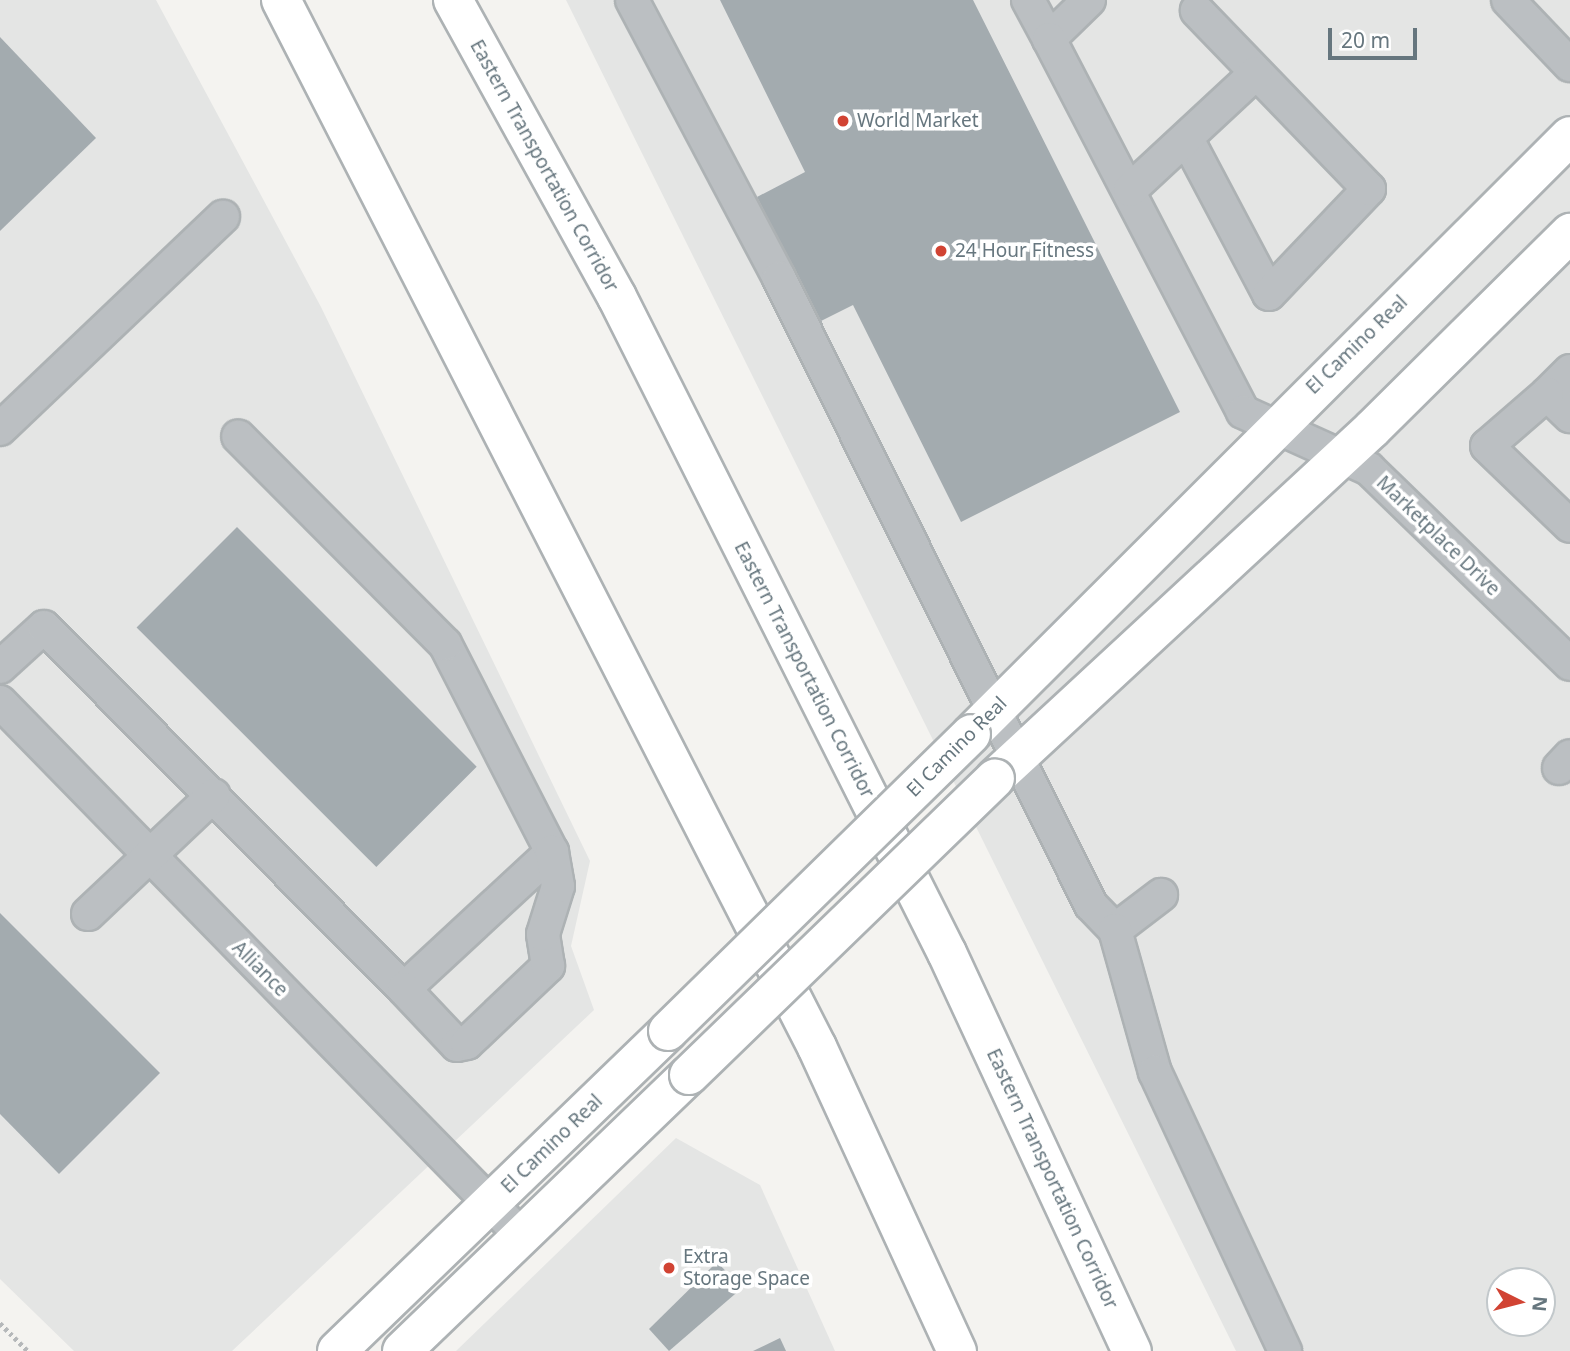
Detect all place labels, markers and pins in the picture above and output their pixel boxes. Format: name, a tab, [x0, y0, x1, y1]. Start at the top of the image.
place label: World Market	[857, 110, 979, 132]
marker: World Market	[835, 113, 851, 129]
place label: 24 Hour Fitness	[955, 240, 1094, 262]
marker: 24 Hour Fitness	[933, 243, 949, 259]
place label: Extra Storage Space	[683, 1246, 810, 1290]
marker: Extra Storage Space	[661, 1260, 677, 1276]

